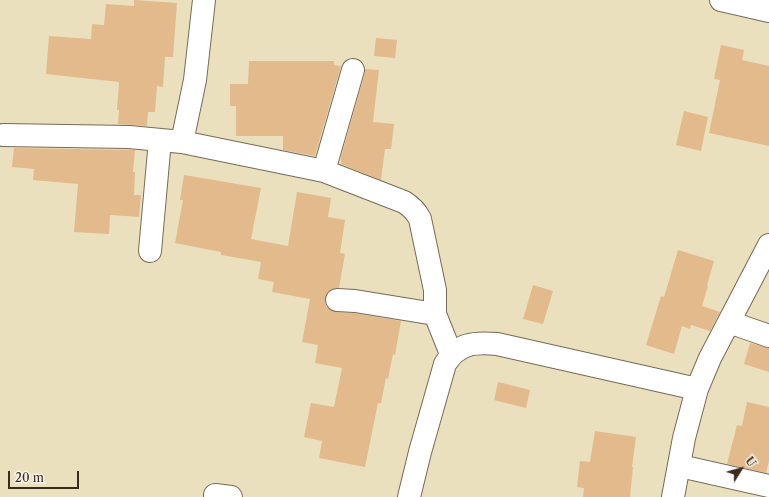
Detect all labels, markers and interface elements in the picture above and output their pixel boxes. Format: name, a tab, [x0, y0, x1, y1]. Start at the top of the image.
north arrow	[721, 449, 761, 489]
text: U	[742, 454, 759, 470]
scale bar	[10, 463, 81, 489]
text: 20 m	[15, 470, 44, 485]

